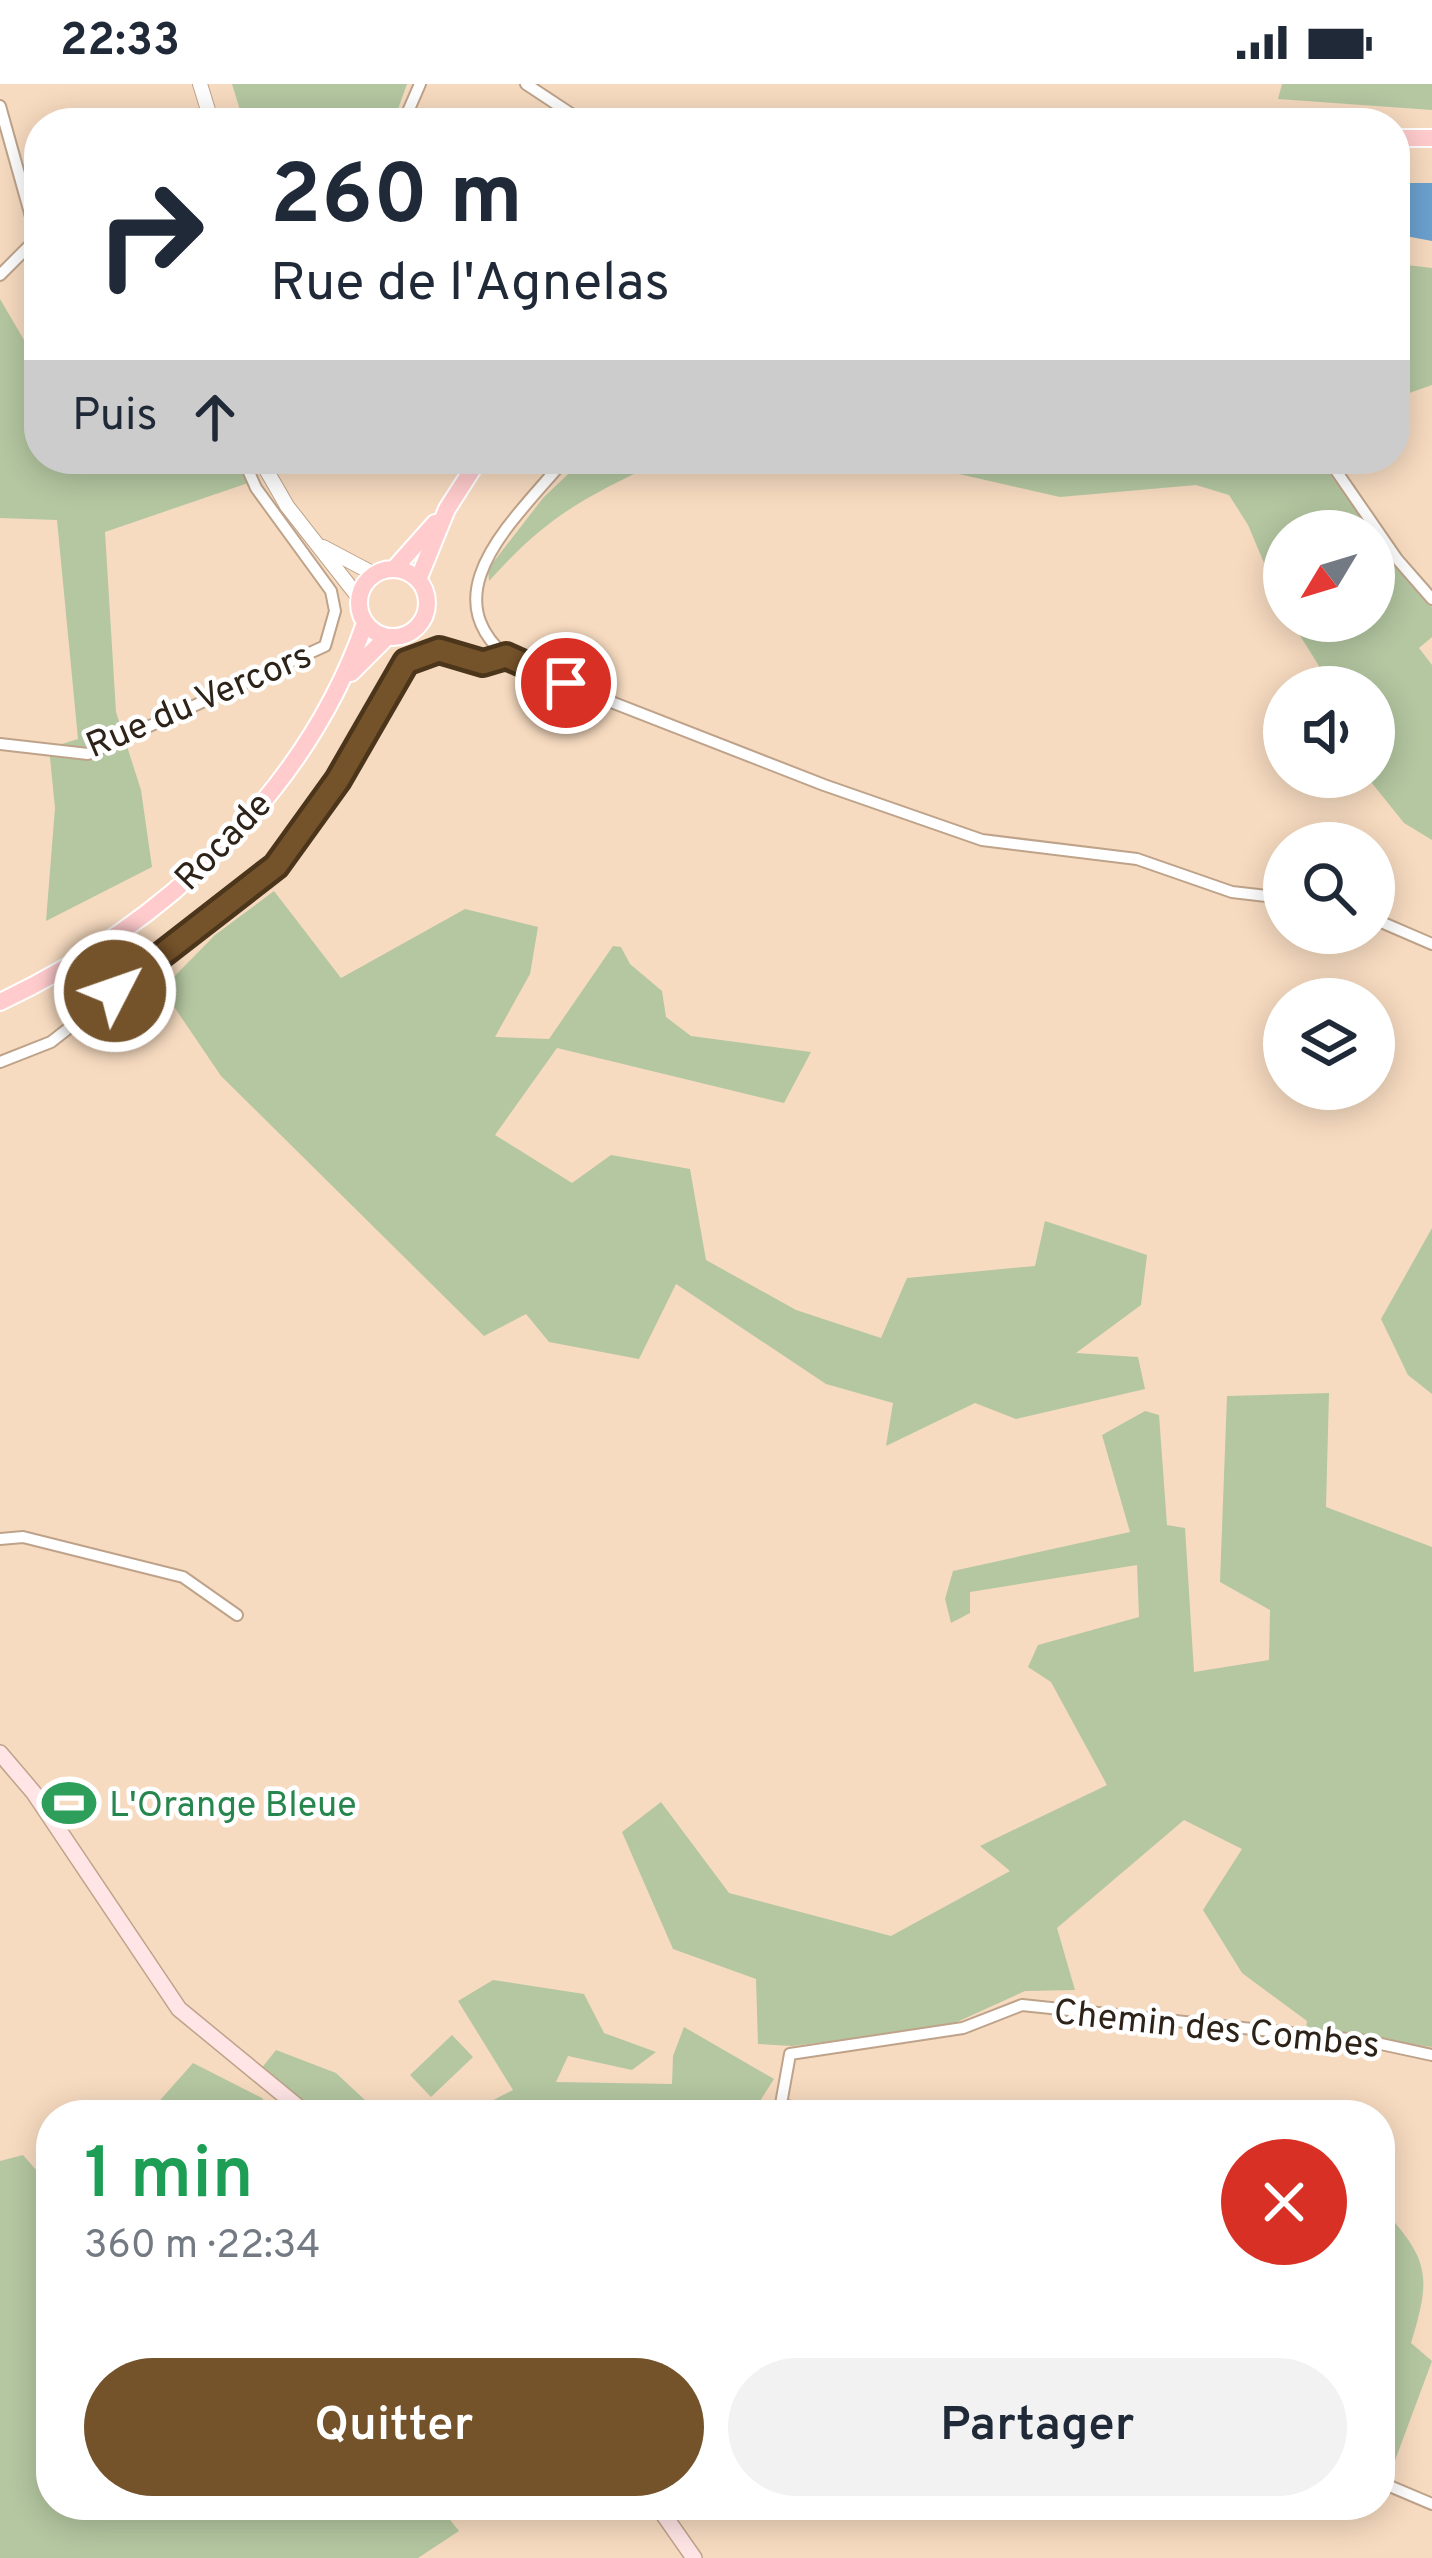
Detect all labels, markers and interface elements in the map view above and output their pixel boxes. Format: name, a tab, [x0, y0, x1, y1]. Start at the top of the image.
text: 22:33	[60, 14, 180, 71]
text: 260 m	[270, 147, 523, 253]
icon: right	[72, 156, 228, 312]
text: Rue de l'Agnelas	[270, 251, 670, 320]
icon: ahead	[182, 384, 248, 450]
text: Puis	[72, 389, 158, 446]
north arrow	[1263, 510, 1395, 642]
map controls	[1263, 510, 1395, 1110]
pin	[515, 632, 617, 734]
street label: Rue du Vercors	[80, 635, 319, 771]
icon: arrive	[533, 650, 599, 716]
button: sound	[1263, 666, 1395, 798]
street label: Rocade	[167, 783, 283, 902]
button: search	[1263, 822, 1395, 954]
position arrow	[52, 928, 178, 1054]
button: layers	[1263, 978, 1395, 1110]
sports icon: L'Orange Bleue	[40, 1774, 98, 1832]
place label: L'Orange Bleue	[109, 1784, 357, 1830]
street label: Chemin des Combes	[1051, 1991, 1382, 2071]
text: 1 min	[84, 2132, 254, 2224]
button: close	[1221, 2139, 1347, 2265]
text: 360 m · 22:34	[84, 2223, 321, 2272]
button: Quitter	[84, 2358, 704, 2496]
button: Partager	[728, 2358, 1347, 2496]

